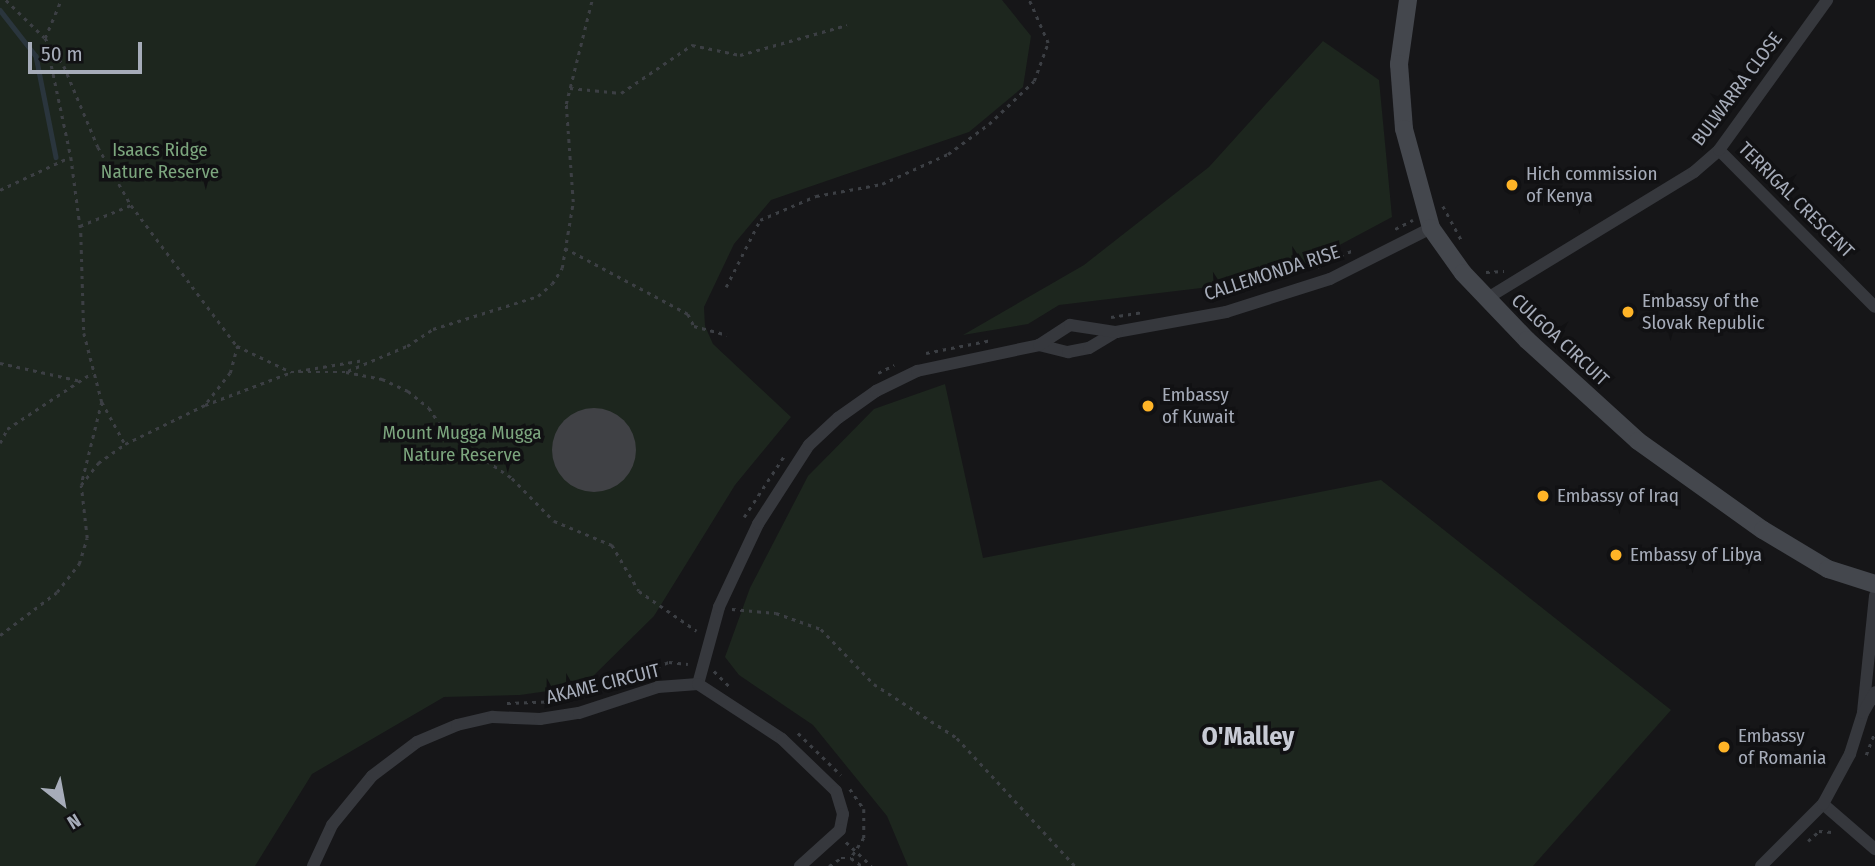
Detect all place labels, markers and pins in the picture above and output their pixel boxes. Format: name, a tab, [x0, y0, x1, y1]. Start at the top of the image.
place label: Hich commission of Kenya	[1526, 163, 1658, 207]
marker: Hich commission of Kenya	[1504, 177, 1520, 193]
place label: Embassy of the Slovak Republic	[1642, 290, 1765, 334]
marker: Embassy of the Slovak Republic	[1620, 304, 1636, 320]
place label: Embassy of Kuwait	[1162, 384, 1235, 428]
marker: Embassy of Kuwait	[1140, 398, 1156, 414]
place label: Embassy of Iraq	[1557, 485, 1679, 507]
marker: Embassy of Iraq	[1535, 488, 1551, 504]
place label: Embassy of Libya	[1630, 544, 1762, 566]
marker: Embassy of Libya	[1608, 547, 1624, 563]
place label: Embassy of Romania	[1738, 725, 1826, 769]
marker: Embassy of Romania	[1716, 739, 1732, 755]

